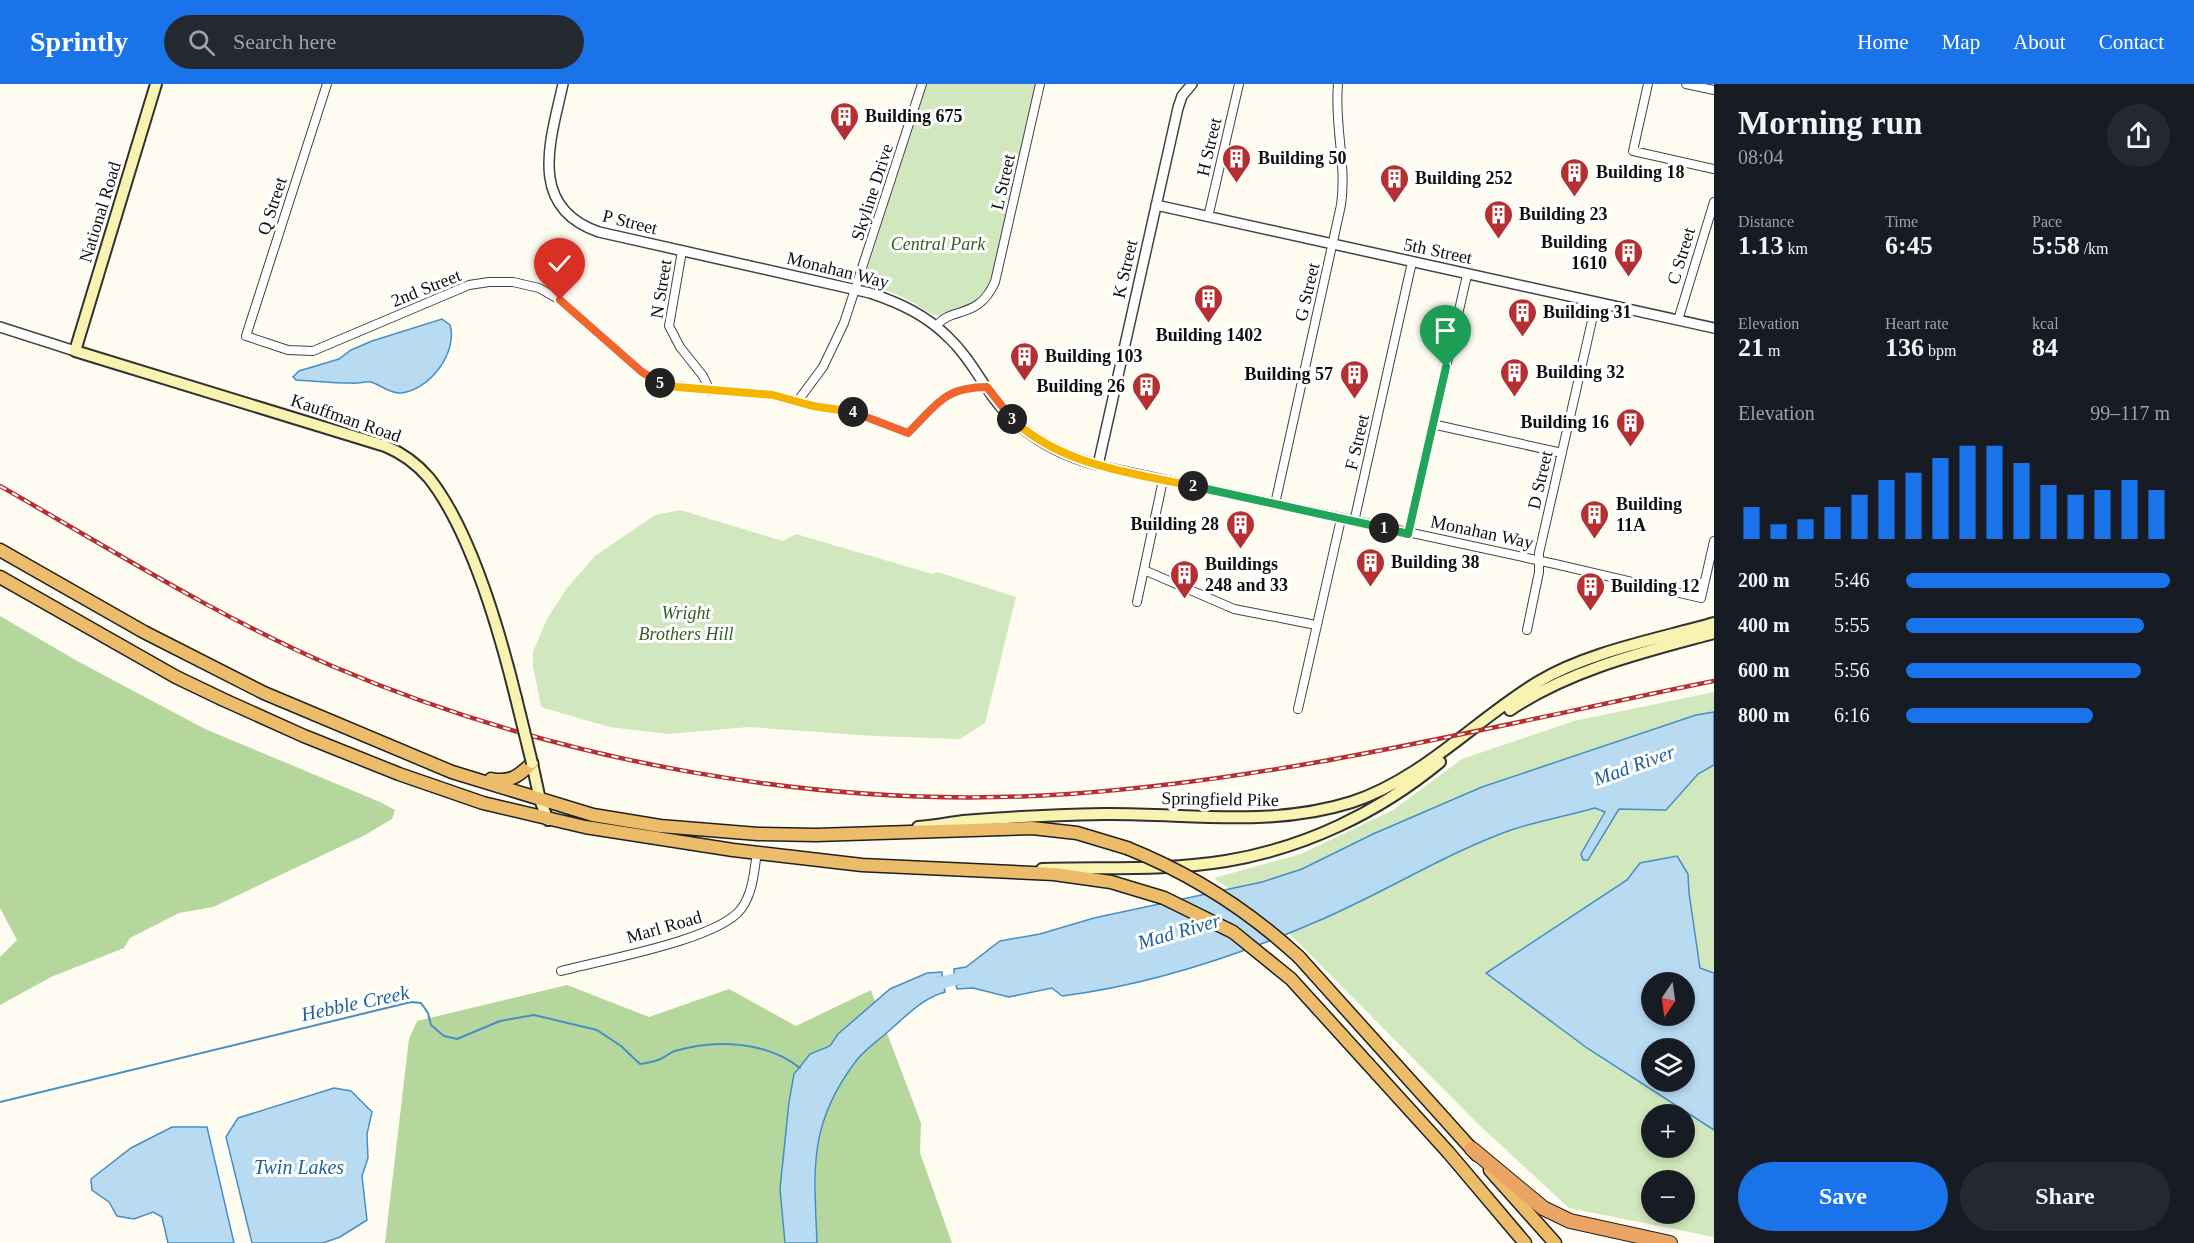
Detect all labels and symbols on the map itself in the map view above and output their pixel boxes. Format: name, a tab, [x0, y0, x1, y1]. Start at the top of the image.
building icon: Building 675	[828, 100, 860, 142]
place label: Building 675	[865, 106, 963, 126]
street label: H Street	[1193, 116, 1225, 178]
street label: Skyline Drive	[847, 141, 897, 243]
building icon: Building 50	[1221, 142, 1253, 184]
place label: Building 50	[1258, 148, 1347, 168]
street label: L Street	[987, 152, 1019, 212]
building icon: Building 18	[1559, 156, 1591, 198]
street label: National Road	[75, 159, 125, 265]
building icon: Building 252	[1378, 162, 1410, 204]
place label: Building 18	[1596, 162, 1685, 182]
place label: Building 252	[1415, 168, 1513, 188]
street label: Q Street	[253, 175, 291, 237]
building icon: Building 23	[1482, 198, 1514, 240]
place label: Building 23	[1519, 204, 1608, 224]
street label: P Street	[600, 206, 660, 238]
street label: C Street	[1663, 225, 1699, 287]
place label: Building 1610	[1541, 232, 1607, 273]
park label: Central Park	[891, 234, 986, 254]
street label: 5th Street	[1402, 234, 1474, 268]
building icon: Building 1610	[1612, 236, 1644, 278]
pin	[534, 238, 585, 300]
street label: K Street	[1109, 238, 1141, 300]
street label: Monahan Way	[785, 248, 891, 292]
street label: N Street	[646, 258, 676, 320]
street label: G Street	[1291, 261, 1323, 323]
street label: 2nd Street	[388, 265, 464, 311]
building icon: Building 1402	[1193, 282, 1225, 324]
building icon: Building 31	[1506, 296, 1538, 338]
place label: Building 31	[1543, 302, 1632, 322]
pin	[1420, 305, 1471, 367]
place label: Building 1402	[1156, 325, 1262, 345]
building icon: Building 103	[1008, 340, 1040, 382]
place label: Building 103	[1045, 346, 1143, 366]
building icon: Building 32	[1499, 356, 1531, 398]
building icon: Building 57	[1338, 358, 1370, 400]
place label: Building 32	[1536, 362, 1625, 382]
place label: Building 57	[1244, 364, 1333, 384]
pin: 5	[645, 368, 675, 398]
building icon: Building 26	[1130, 370, 1162, 412]
place label: Building 26	[1036, 376, 1125, 396]
street label: Kauffman Road	[288, 390, 404, 446]
pin: 4	[838, 397, 868, 427]
pin: 3	[997, 404, 1027, 434]
building icon: Building 16	[1614, 406, 1646, 448]
street label: F Street	[1341, 412, 1373, 472]
place label: Building 16	[1520, 412, 1609, 432]
street label: D Street	[1524, 449, 1556, 511]
pin: 2	[1178, 471, 1208, 501]
place label: Building 11A	[1616, 494, 1682, 535]
building icon: Building 11A	[1579, 498, 1611, 540]
building icon: Building 28	[1224, 508, 1256, 550]
street label: Monahan Way	[1429, 511, 1535, 553]
pin: 1	[1369, 513, 1399, 543]
place label: Building 28	[1130, 514, 1219, 534]
building icon: Building 38	[1354, 546, 1386, 588]
place label: Building 38	[1391, 552, 1480, 572]
place label: Buildings 248 and 33	[1205, 554, 1288, 595]
building icon: Buildings 248 and 33	[1168, 558, 1200, 600]
building icon: Building 12	[1574, 570, 1606, 612]
place label: Building 12	[1611, 576, 1700, 596]
park label: Wright Brothers Hill	[639, 603, 733, 644]
water label: Mad River	[1589, 740, 1678, 790]
street label: Springfield Pike	[1161, 788, 1279, 810]
street label: Marl Road	[624, 907, 704, 947]
water label: Mad River	[1134, 909, 1223, 954]
north arrow	[1641, 972, 1695, 1026]
water label: Hebble Creek	[298, 981, 412, 1025]
water label: Twin Lakes	[254, 1156, 344, 1178]

